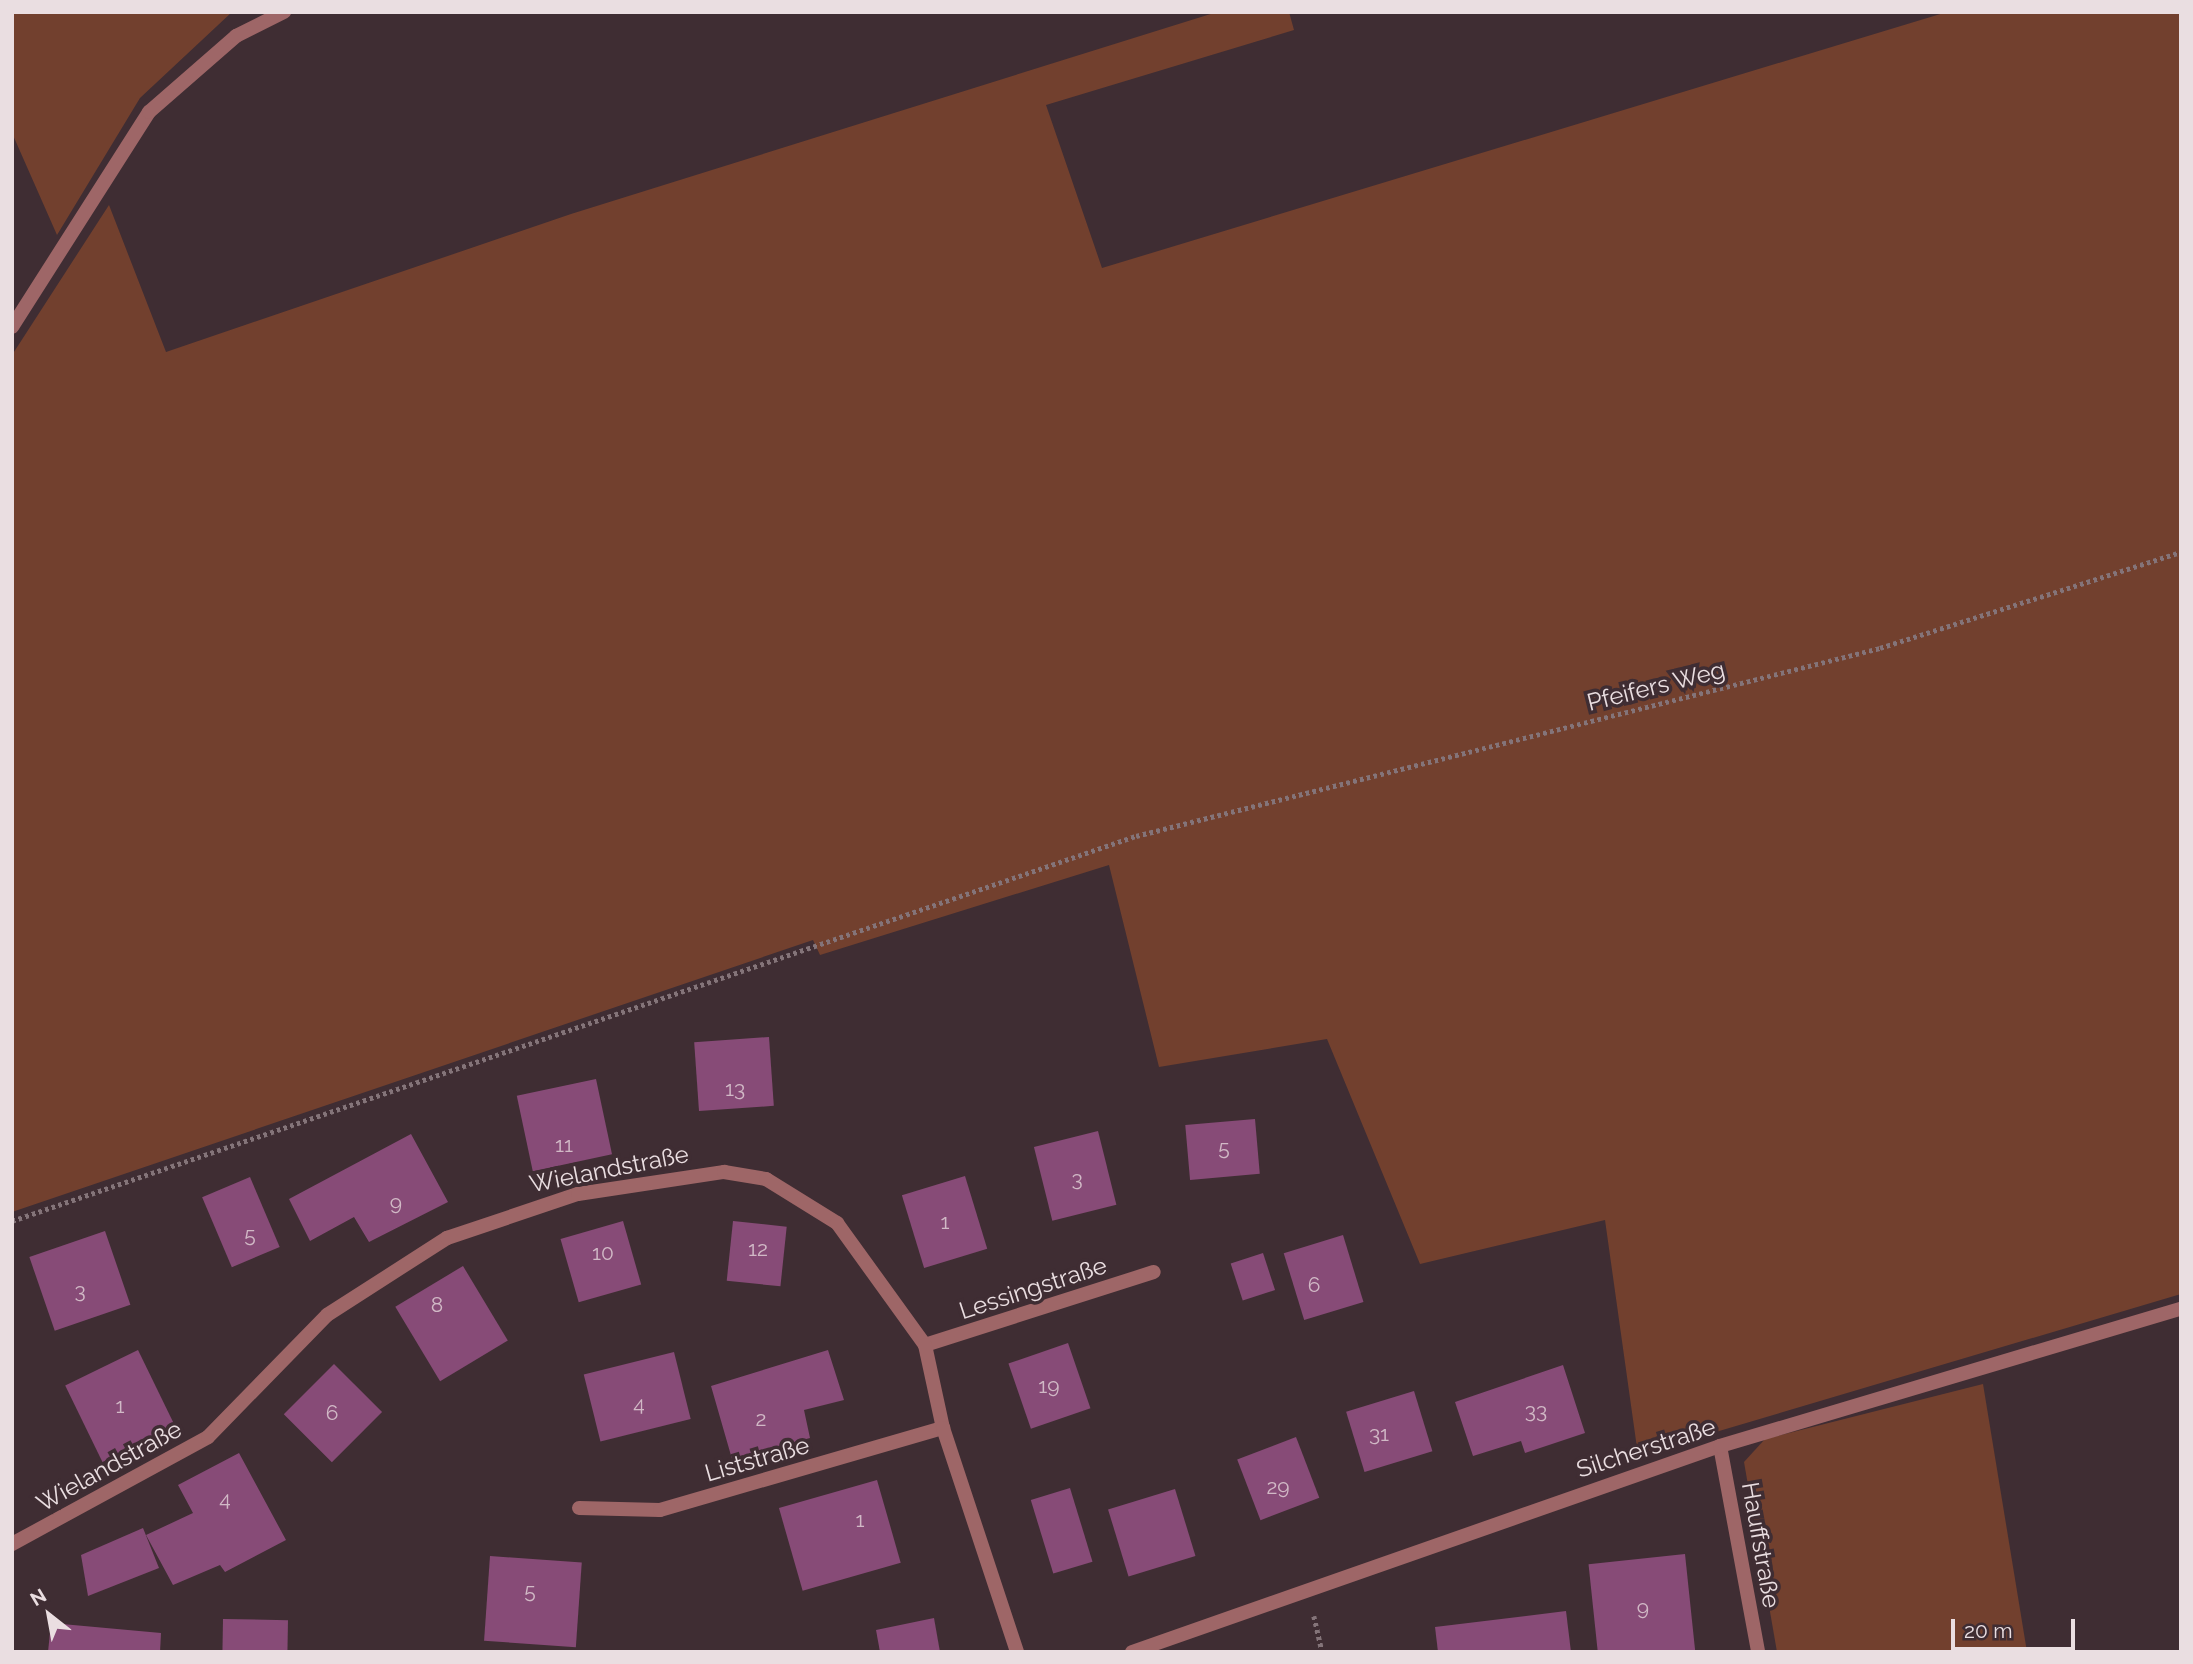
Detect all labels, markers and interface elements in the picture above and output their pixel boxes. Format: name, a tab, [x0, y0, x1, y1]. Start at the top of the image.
street label: Pfeifers Weg	[1584, 655, 1728, 717]
house number: 13	[725, 1076, 745, 1102]
house number: 11	[555, 1132, 573, 1158]
house number: 5	[1218, 1135, 1230, 1161]
street label: Wielandstraße	[527, 1139, 691, 1199]
house number: 3	[1071, 1166, 1083, 1192]
house number: 9	[390, 1190, 402, 1216]
house number: 1	[941, 1209, 949, 1235]
house number: 5	[244, 1222, 256, 1248]
house number: 12	[748, 1236, 768, 1262]
house number: 10	[592, 1240, 614, 1266]
street label: Lessingstraße	[956, 1251, 1110, 1325]
house number: 6	[1308, 1272, 1320, 1298]
house number: 3	[74, 1278, 86, 1304]
house number: 8	[431, 1292, 443, 1318]
house number: 19	[1038, 1373, 1060, 1399]
house number: 4	[633, 1391, 645, 1417]
house number: 1	[116, 1393, 124, 1419]
house number: 33	[1525, 1398, 1547, 1424]
house number: 6	[326, 1400, 338, 1426]
house number: 2	[756, 1406, 766, 1432]
street label: Silcherstraße	[1573, 1412, 1719, 1484]
street label: Wielandstraße	[31, 1414, 187, 1518]
house number: 31	[1369, 1421, 1389, 1447]
street label: Liststraße	[701, 1430, 813, 1488]
house number: 29	[1266, 1474, 1290, 1500]
street label: Hauffstraße	[1736, 1480, 1786, 1610]
house number: 4	[219, 1486, 231, 1512]
house number: 1	[856, 1507, 864, 1533]
house number: 5	[524, 1578, 536, 1604]
north arrow	[14, 1580, 84, 1650]
text: N	[26, 1584, 50, 1610]
house number: 9	[1637, 1595, 1649, 1621]
scale bar	[1955, 1604, 2079, 1648]
text: 20 m	[1964, 1618, 2012, 1643]

